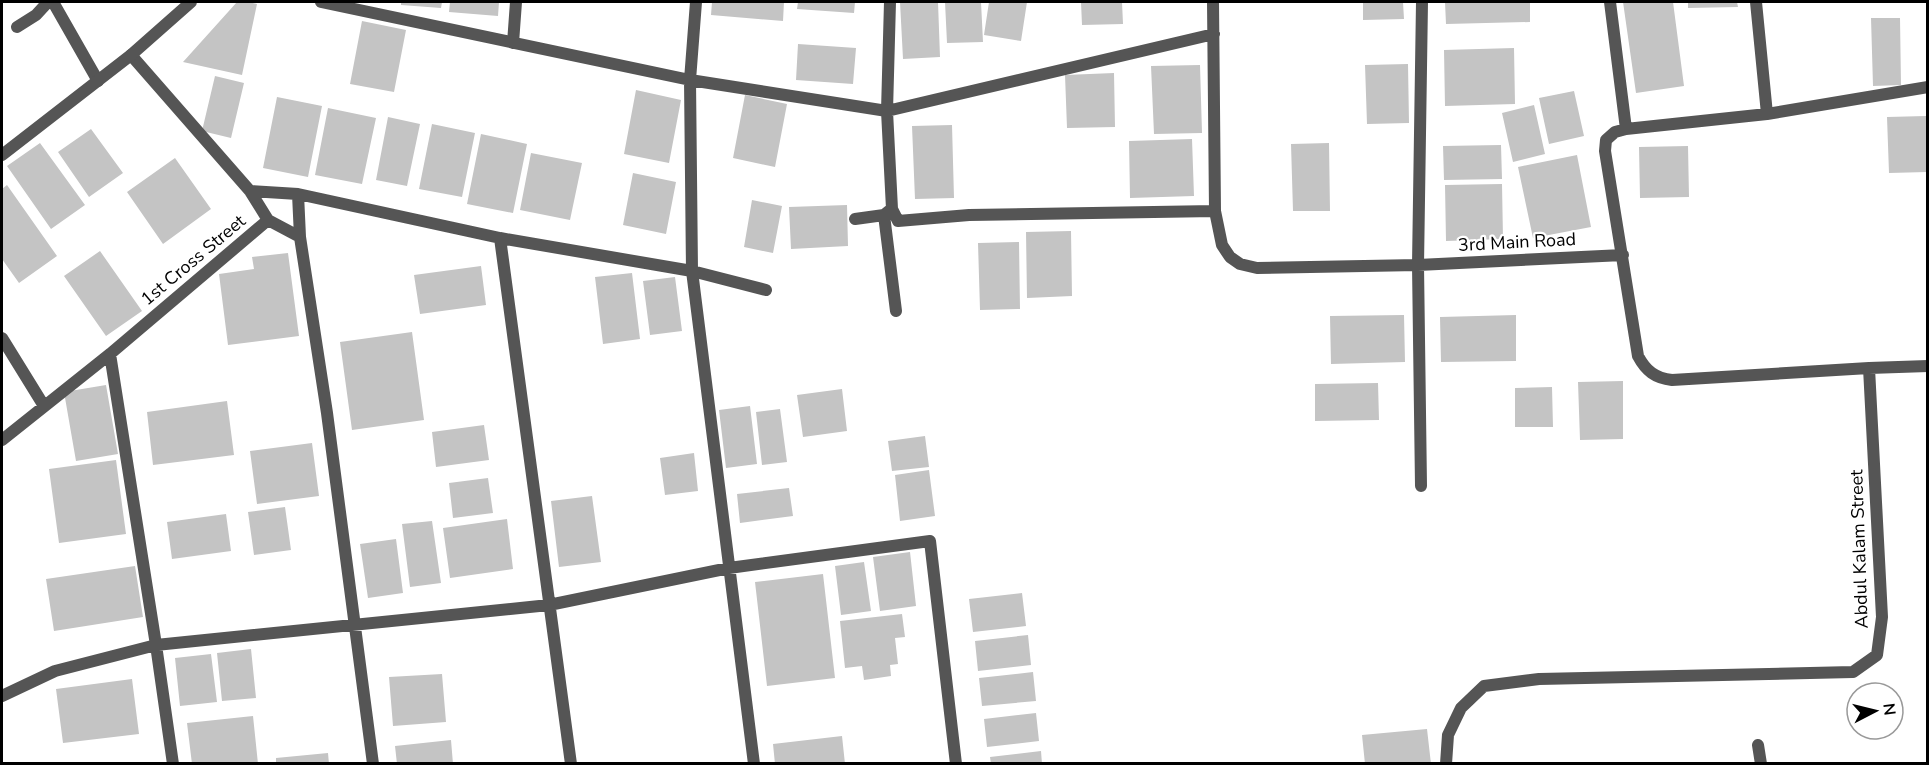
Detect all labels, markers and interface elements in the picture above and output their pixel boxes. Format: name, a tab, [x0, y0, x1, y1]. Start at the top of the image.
street label: 1st Cross Street	[136, 209, 251, 311]
street label: 3rd Main Road	[1457, 227, 1577, 257]
street label: Abdul Kalam Street	[1844, 468, 1874, 629]
north arrow	[1845, 681, 1905, 741]
text: N	[1877, 702, 1901, 717]

